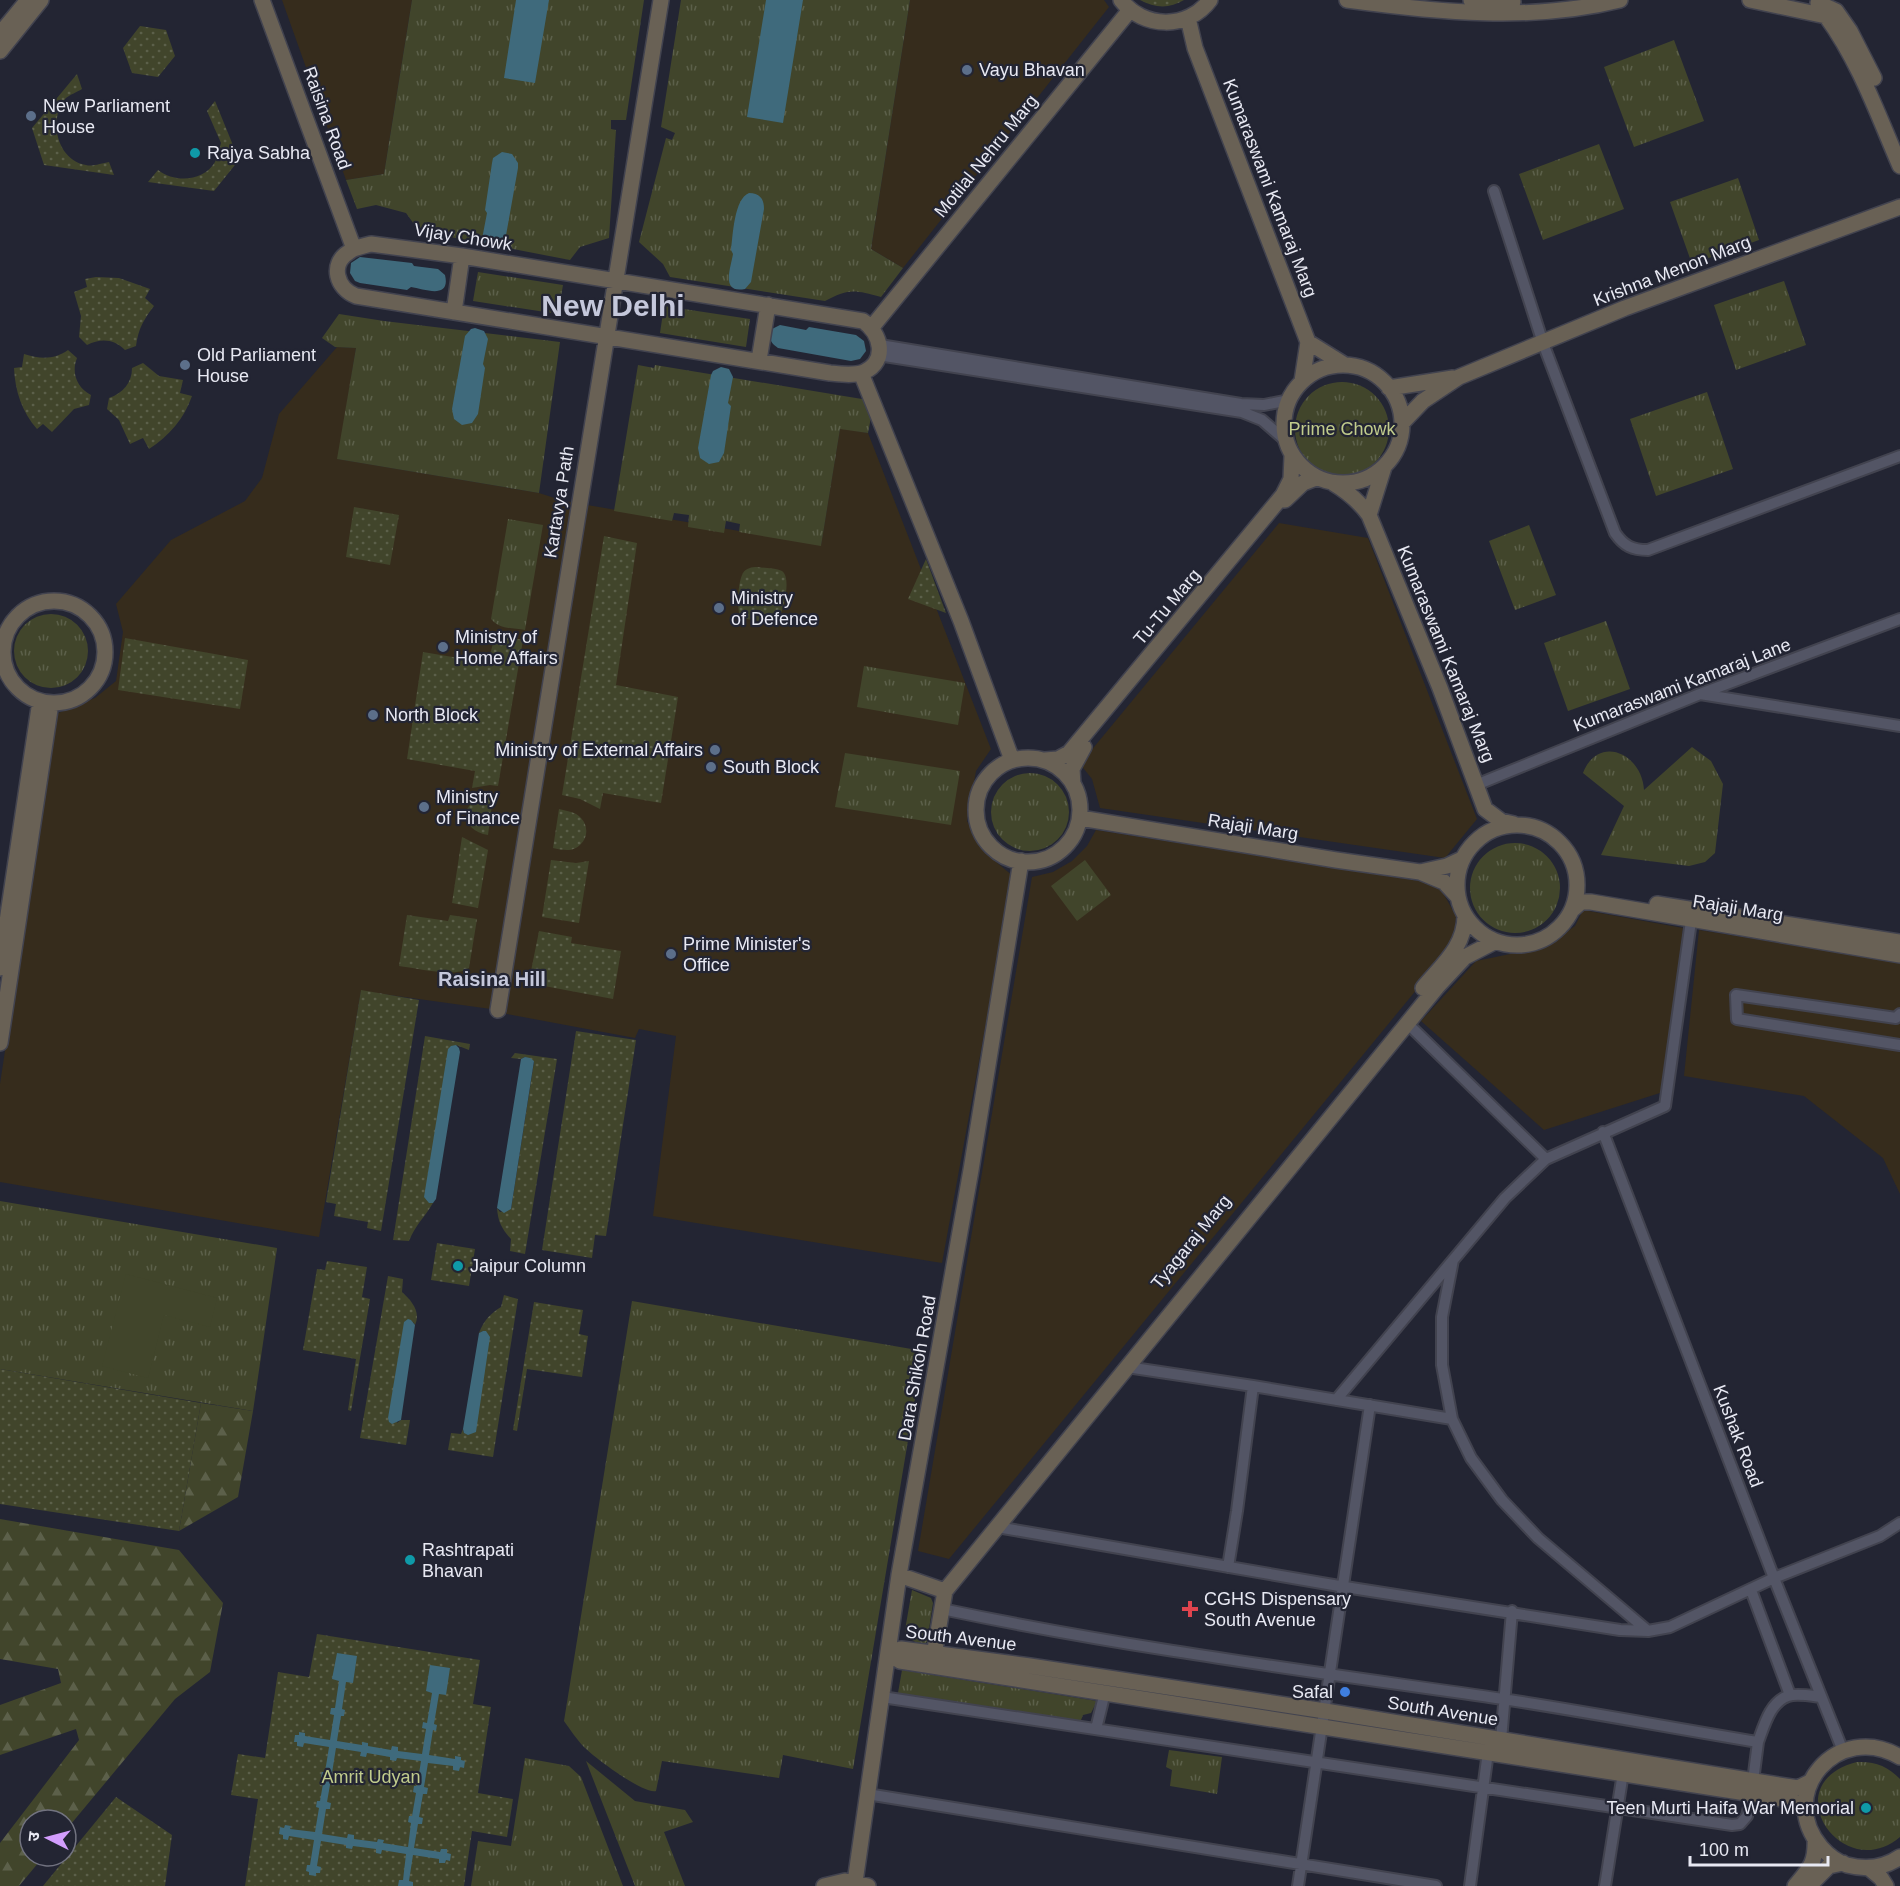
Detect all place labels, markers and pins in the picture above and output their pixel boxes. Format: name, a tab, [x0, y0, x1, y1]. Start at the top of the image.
place label: Vayu Bhavan	[979, 60, 1085, 80]
marker: Vayu Bhavan	[960, 63, 974, 77]
place label: New Parliament House	[43, 96, 170, 137]
marker: New Parliament House	[24, 109, 38, 123]
place label: Rajya Sabha	[207, 143, 311, 163]
marker: Rajya Sabha	[188, 146, 202, 160]
place label: Old Parliament House	[197, 345, 316, 386]
marker: Old Parliament House	[178, 358, 192, 372]
place label: Ministry of Defence	[731, 588, 818, 629]
marker: Ministry of Defence	[712, 601, 726, 615]
place label: Ministry of Home Affairs	[455, 627, 558, 668]
marker: Ministry of Home Affairs	[436, 640, 450, 654]
place label: North Block	[385, 705, 479, 725]
marker: North Block	[366, 708, 380, 722]
place label: Ministry of External Affairs	[495, 740, 703, 760]
marker: Ministry of External Affairs	[708, 743, 722, 757]
place label: South Block	[723, 757, 820, 777]
marker: South Block	[704, 760, 718, 774]
place label: Ministry of Finance	[436, 787, 520, 828]
marker: Ministry of Finance	[417, 800, 431, 814]
place label: Prime Minister's Office	[683, 934, 810, 975]
marker: Prime Minister's Office	[664, 947, 678, 961]
place label: Jaipur Column	[470, 1256, 586, 1276]
marker: Jaipur Column	[451, 1259, 465, 1273]
place label: Rashtrapati Bhavan	[422, 1540, 514, 1581]
marker: Rashtrapati Bhavan	[403, 1553, 417, 1567]
place label: CGHS Dispensary South Avenue	[1204, 1589, 1351, 1630]
marker: CGHS Dispensary South Avenue	[1181, 1600, 1199, 1618]
place label: Safal	[1292, 1682, 1333, 1702]
marker: Safal	[1338, 1685, 1352, 1699]
place label: Teen Murti Haifa War Memorial	[1607, 1798, 1854, 1818]
marker: Teen Murti Haifa War Memorial	[1859, 1801, 1873, 1815]

